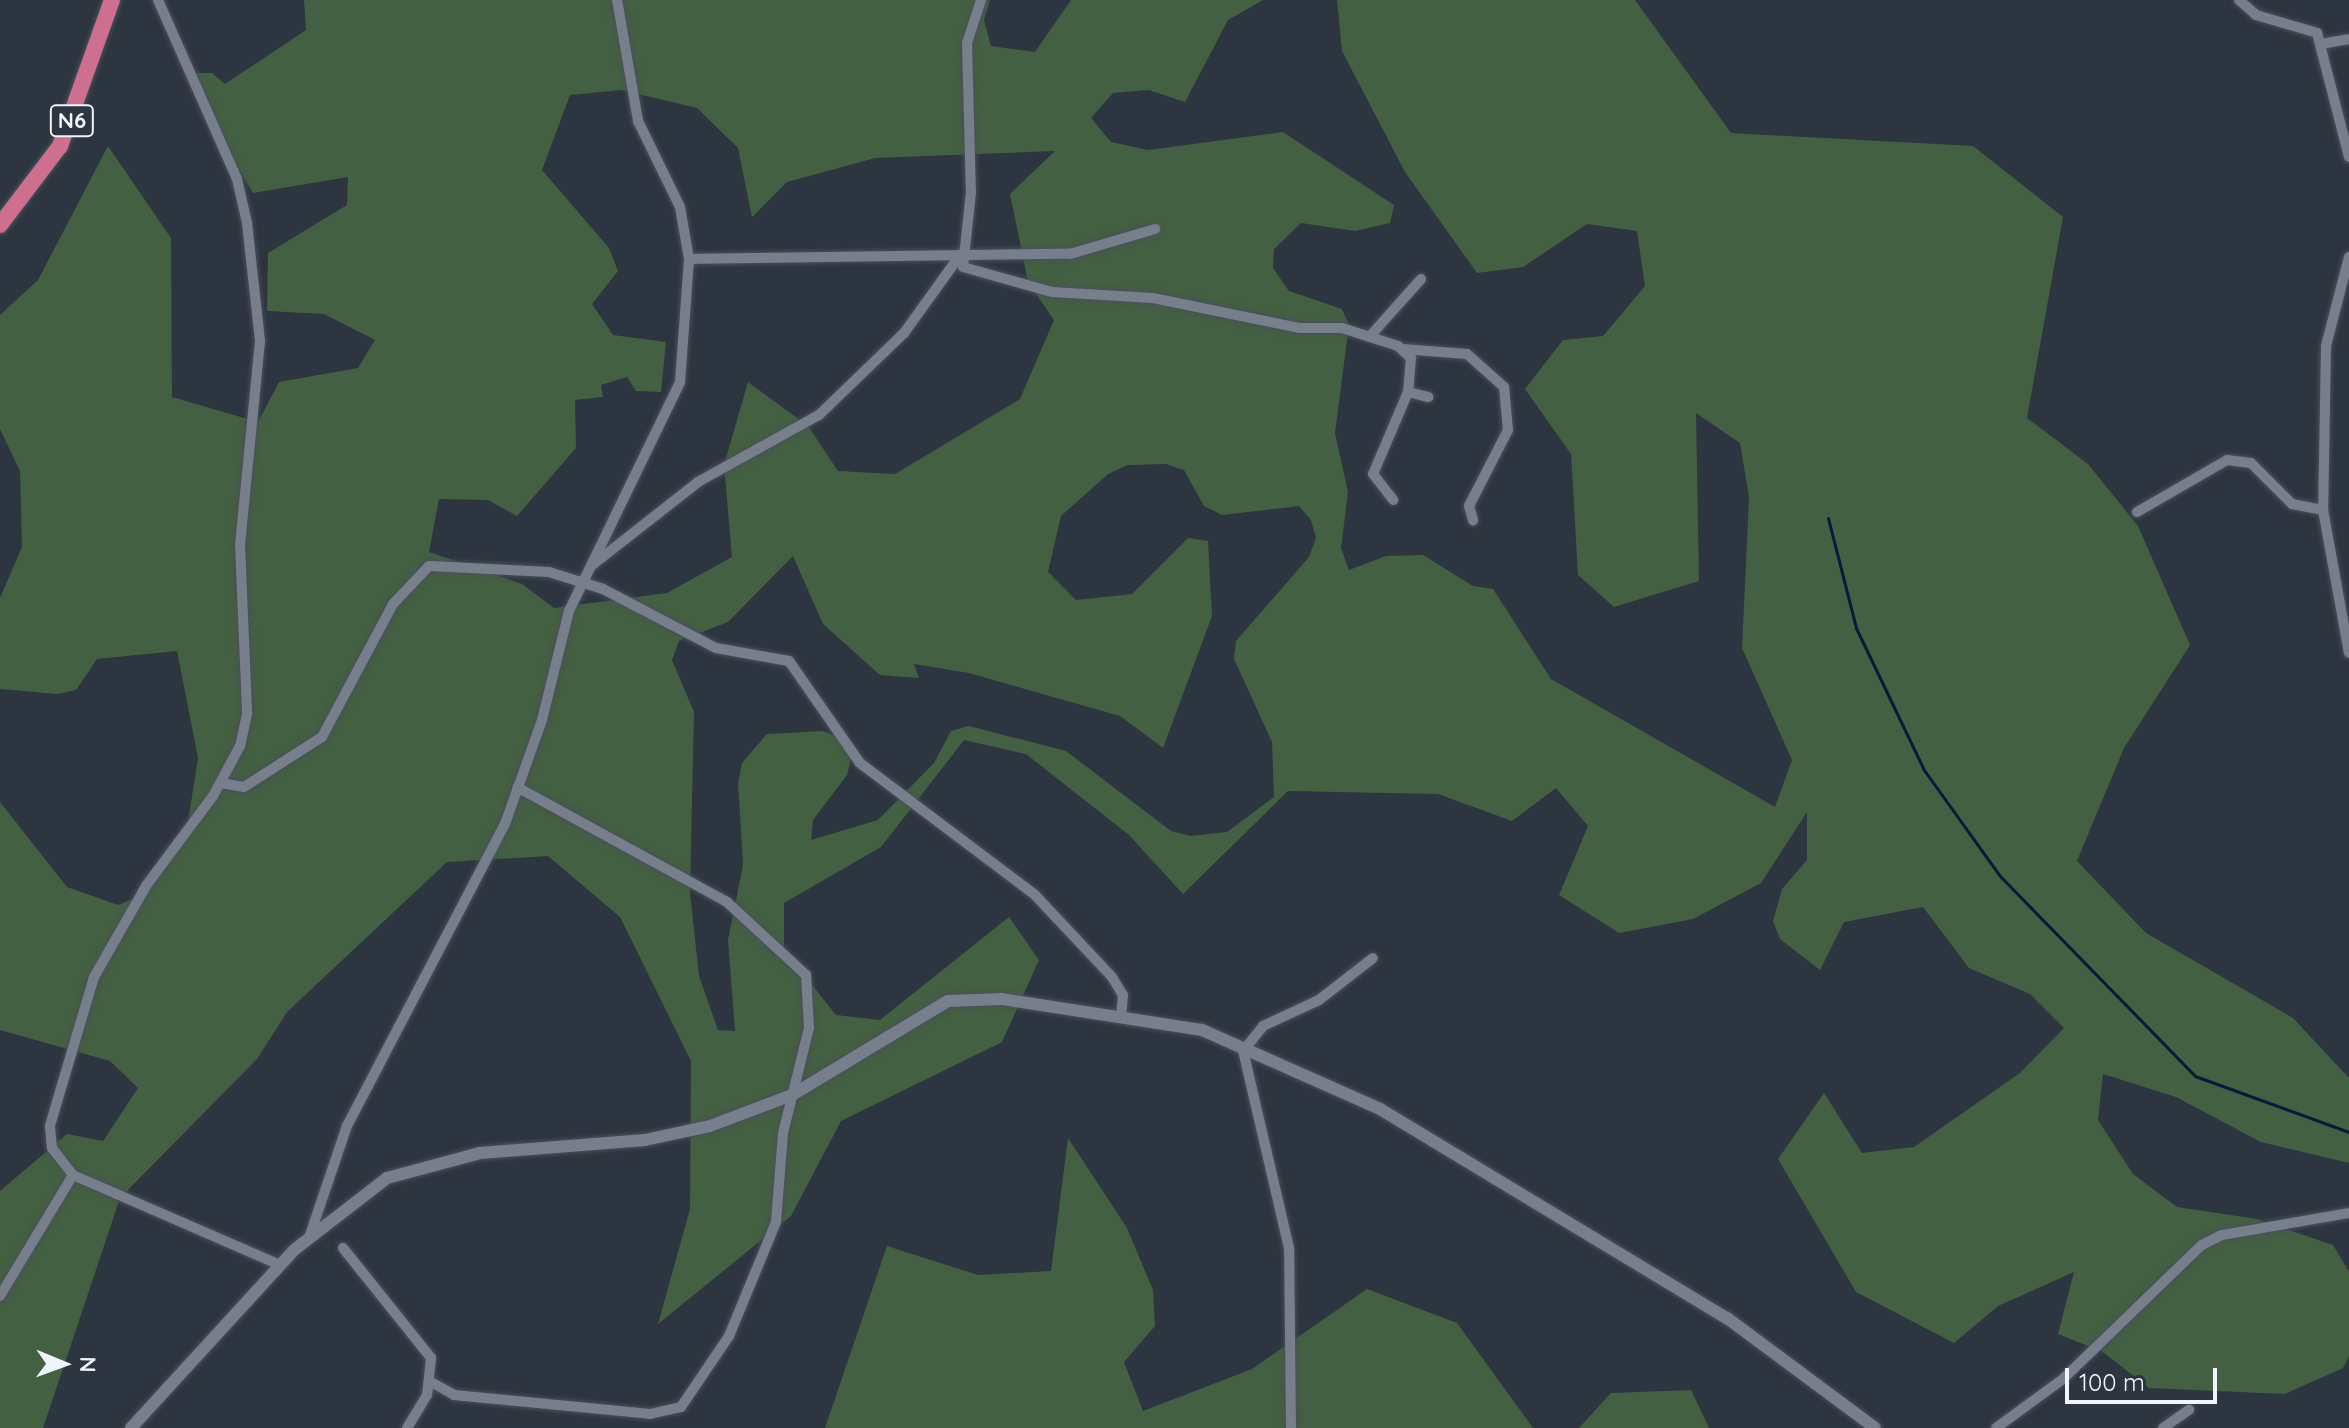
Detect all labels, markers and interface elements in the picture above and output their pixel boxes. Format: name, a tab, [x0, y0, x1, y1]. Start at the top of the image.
road number: N6	[48, 103, 96, 139]
north arrow	[24, 1324, 104, 1404]
scale bar	[2069, 1352, 2221, 1402]
text: N	[74, 1356, 102, 1373]
text: 100 m	[2079, 1367, 2145, 1397]

